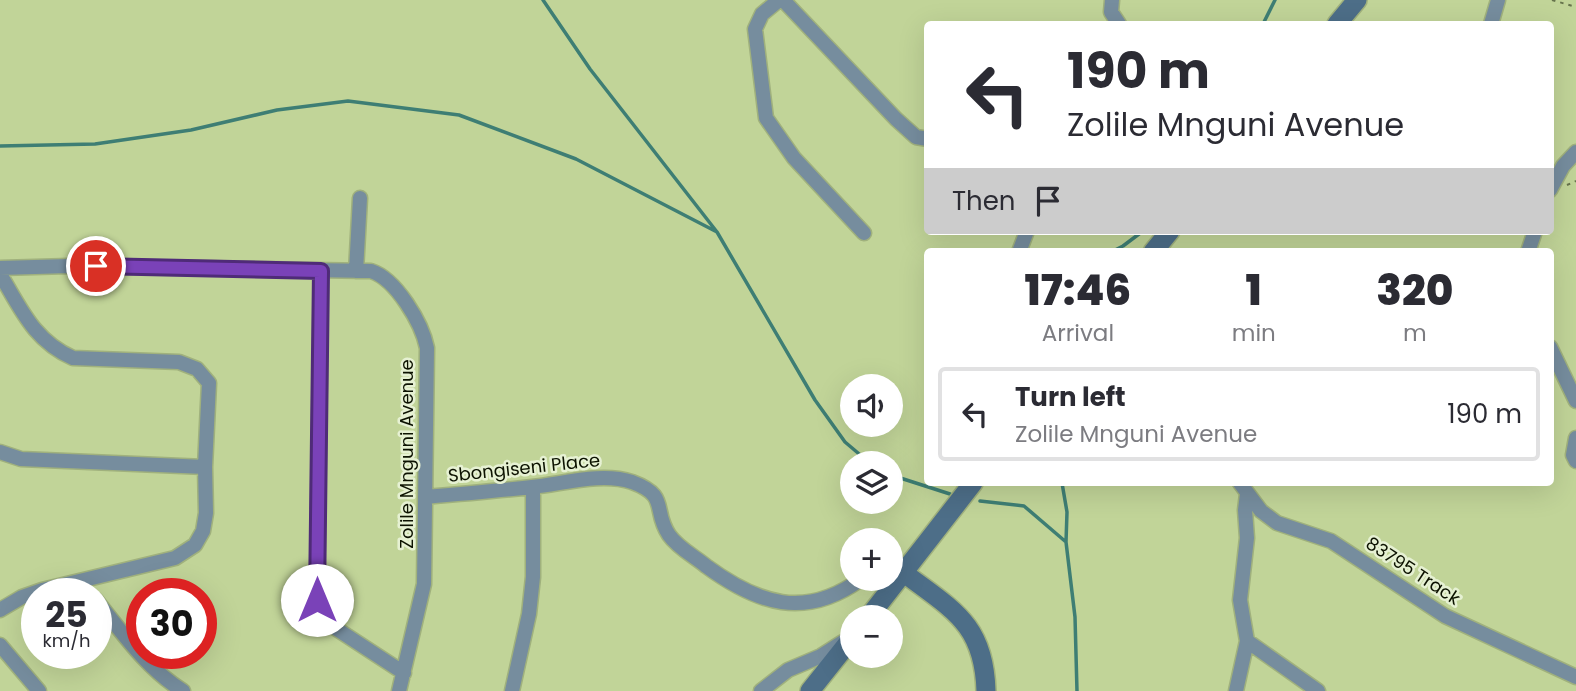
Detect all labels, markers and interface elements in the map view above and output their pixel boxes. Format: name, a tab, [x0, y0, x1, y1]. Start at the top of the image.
text: 190 m	[1067, 37, 1210, 105]
icon: left	[952, 49, 1043, 140]
text: Zolile Mnguni Avenue	[1067, 102, 1404, 147]
icon: arrive	[1029, 182, 1067, 220]
text: Then	[952, 183, 1015, 219]
pin	[66, 236, 126, 296]
icon: arrive	[77, 247, 115, 285]
text: 17:46	[1025, 261, 1131, 320]
text: 1	[1246, 261, 1262, 320]
text: 320	[1376, 261, 1453, 320]
text: Arrival	[1042, 317, 1114, 349]
text: min	[1232, 317, 1276, 349]
text: m	[1403, 317, 1427, 349]
street label: Zolile Mnguni Avenue	[394, 359, 419, 549]
map controls	[840, 374, 903, 668]
button: sound	[840, 374, 903, 437]
text: Turn left	[1015, 379, 1126, 415]
icon: left	[956, 395, 994, 433]
text: 190 m	[1447, 396, 1522, 432]
text: Zolile Mnguni Avenue	[1015, 418, 1257, 450]
street label: Sbongiseni Place	[447, 447, 601, 488]
button: layers	[840, 451, 903, 514]
button: +	[840, 528, 903, 591]
street label: 83795 Track	[1361, 531, 1466, 611]
position arrow	[280, 563, 354, 637]
speed limit sign: 30	[126, 578, 217, 669]
text: 25	[45, 590, 88, 639]
button: −	[840, 605, 903, 668]
text: km/h	[43, 628, 90, 653]

